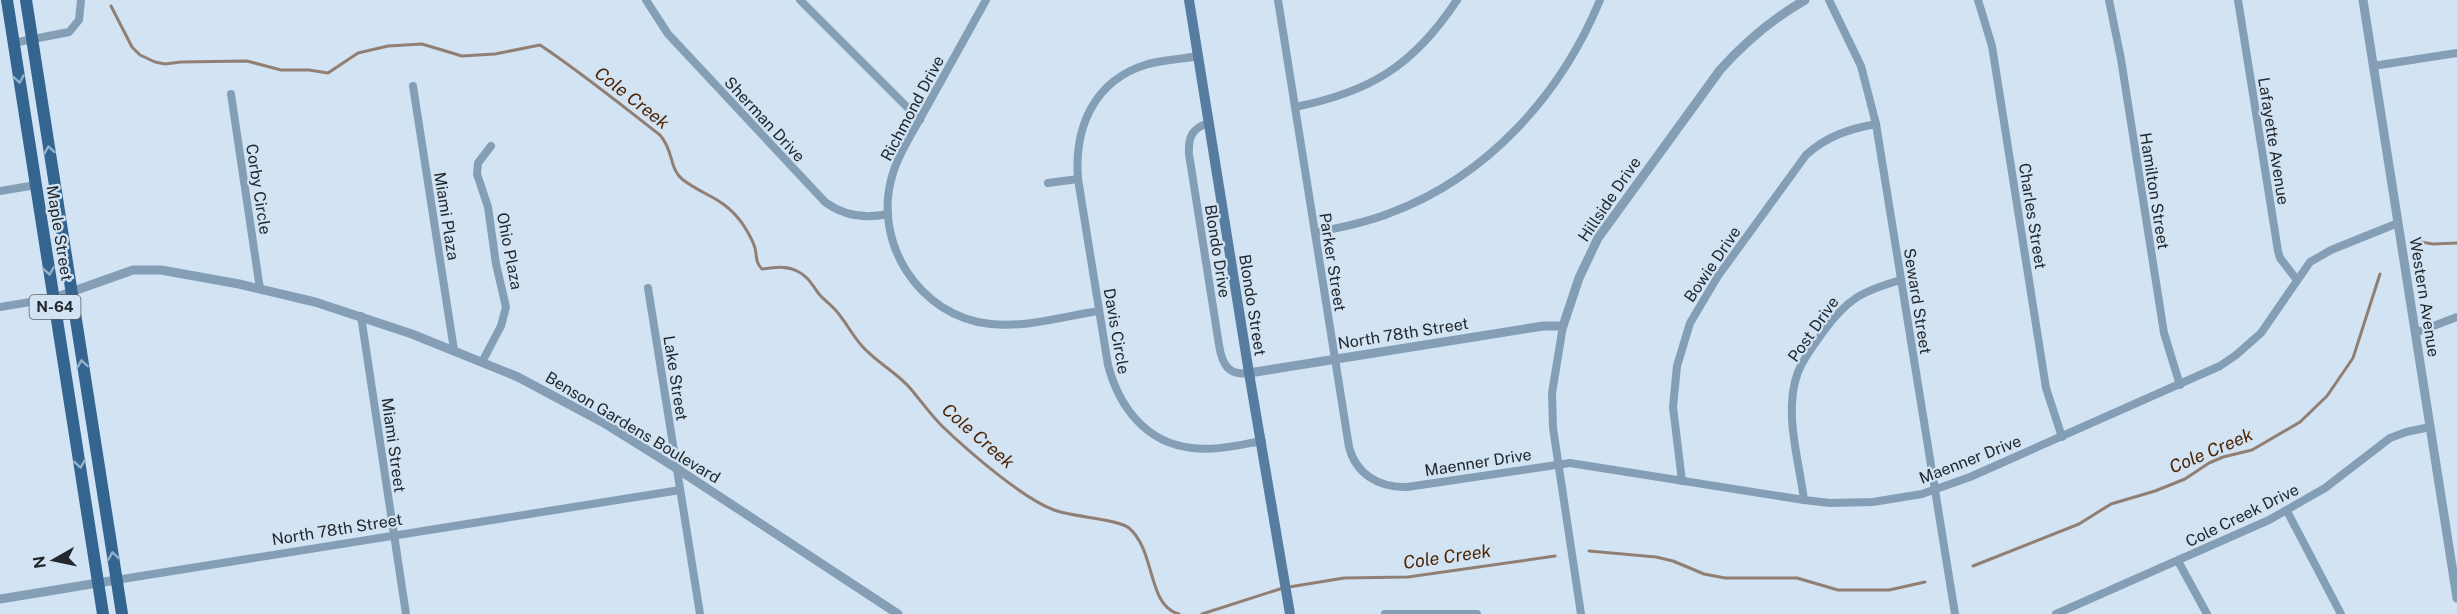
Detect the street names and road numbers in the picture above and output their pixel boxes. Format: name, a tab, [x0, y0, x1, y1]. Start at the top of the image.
street label: Richmond Drive	[877, 52, 948, 164]
street label: Sherman Drive	[720, 73, 809, 166]
street label: Lafayette Avenue	[2254, 76, 2293, 206]
street label: Hamilton Street	[2136, 131, 2173, 251]
street label: Corby Circle	[242, 142, 275, 236]
street label: Hillside Drive	[1574, 153, 1645, 245]
street label: Charles Street	[2015, 162, 2050, 271]
street label: Miami Plaza	[430, 171, 463, 262]
street label: Maple Street	[43, 184, 76, 282]
street label: Blondo Drive	[1201, 203, 1234, 299]
street label: Ohio Plaza	[493, 211, 526, 291]
street label: Parker Street	[1315, 211, 1350, 313]
street label: Bowie Drive	[1680, 223, 1745, 306]
street label: Western Avenue	[2406, 236, 2443, 358]
street label: Seward Street	[1900, 247, 1935, 355]
street label: Blondo Street	[1235, 253, 1270, 357]
street label: Davis Circle	[1100, 287, 1133, 376]
street label: Post Drive	[1784, 293, 1843, 366]
road number: N-64	[29, 295, 80, 319]
street label: North 78th Street	[1336, 314, 1470, 353]
street label: Lake Street	[659, 334, 692, 422]
street label: Benson Gardens Boulevard	[542, 368, 724, 487]
street label: Miami Street	[377, 397, 410, 494]
street label: Maenner Drive	[1916, 431, 2024, 488]
street label: Maenner Drive	[1423, 445, 1533, 480]
street label: Cole Creek Drive	[2182, 480, 2302, 551]
street label: North 78th Street	[270, 510, 404, 549]

